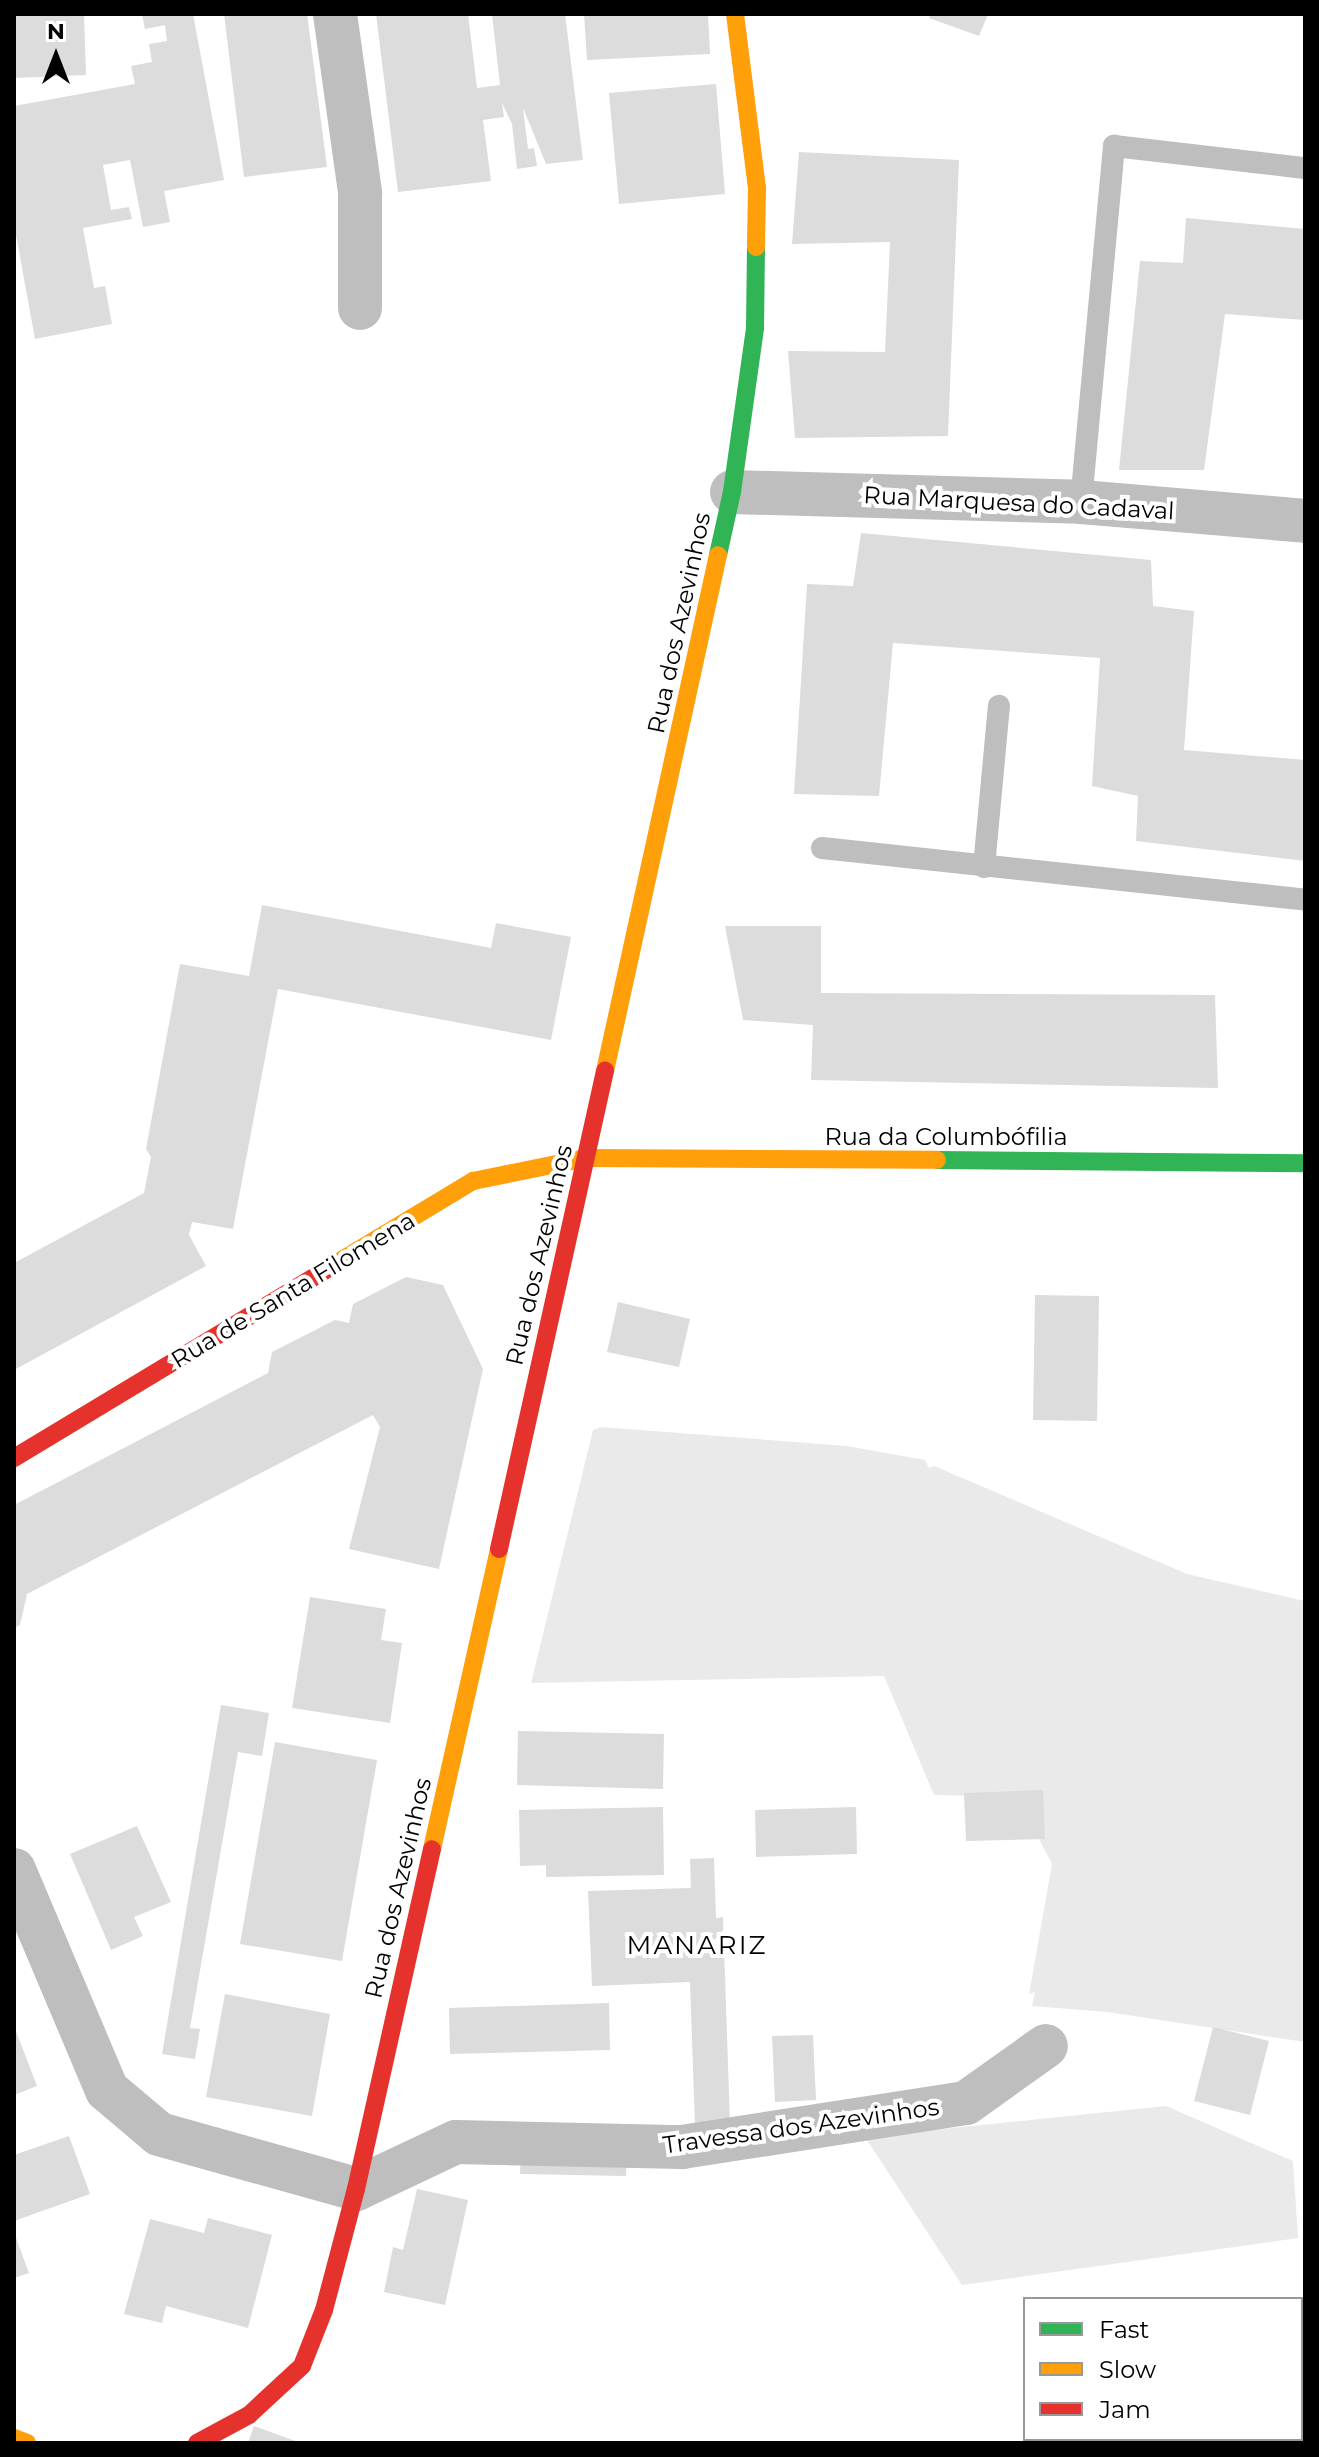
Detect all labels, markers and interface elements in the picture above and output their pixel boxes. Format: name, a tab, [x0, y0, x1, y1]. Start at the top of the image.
north arrow	[16, 16, 96, 96]
text: N	[47, 18, 65, 45]
street label: Rua Marquesa do Cadaval	[863, 480, 1175, 526]
street label: Rua dos Azevinhos	[641, 510, 717, 736]
street label: Rua da Columbófilia	[824, 1123, 1068, 1151]
street label: Rua dos Azevinhos	[500, 1142, 578, 1368]
street label: Rua de Santa Filomena	[166, 1206, 420, 1374]
street label: Rua dos Azevinhos	[359, 1775, 437, 2001]
district label: MANARIZ	[627, 1930, 767, 1962]
street label: Travessa dos Azevinhos	[661, 2092, 941, 2160]
legend	[1023, 2297, 1303, 2441]
text: Fast	[1099, 2315, 1149, 2344]
text: Slow	[1099, 2355, 1156, 2384]
text: Jam	[1099, 2395, 1151, 2424]

